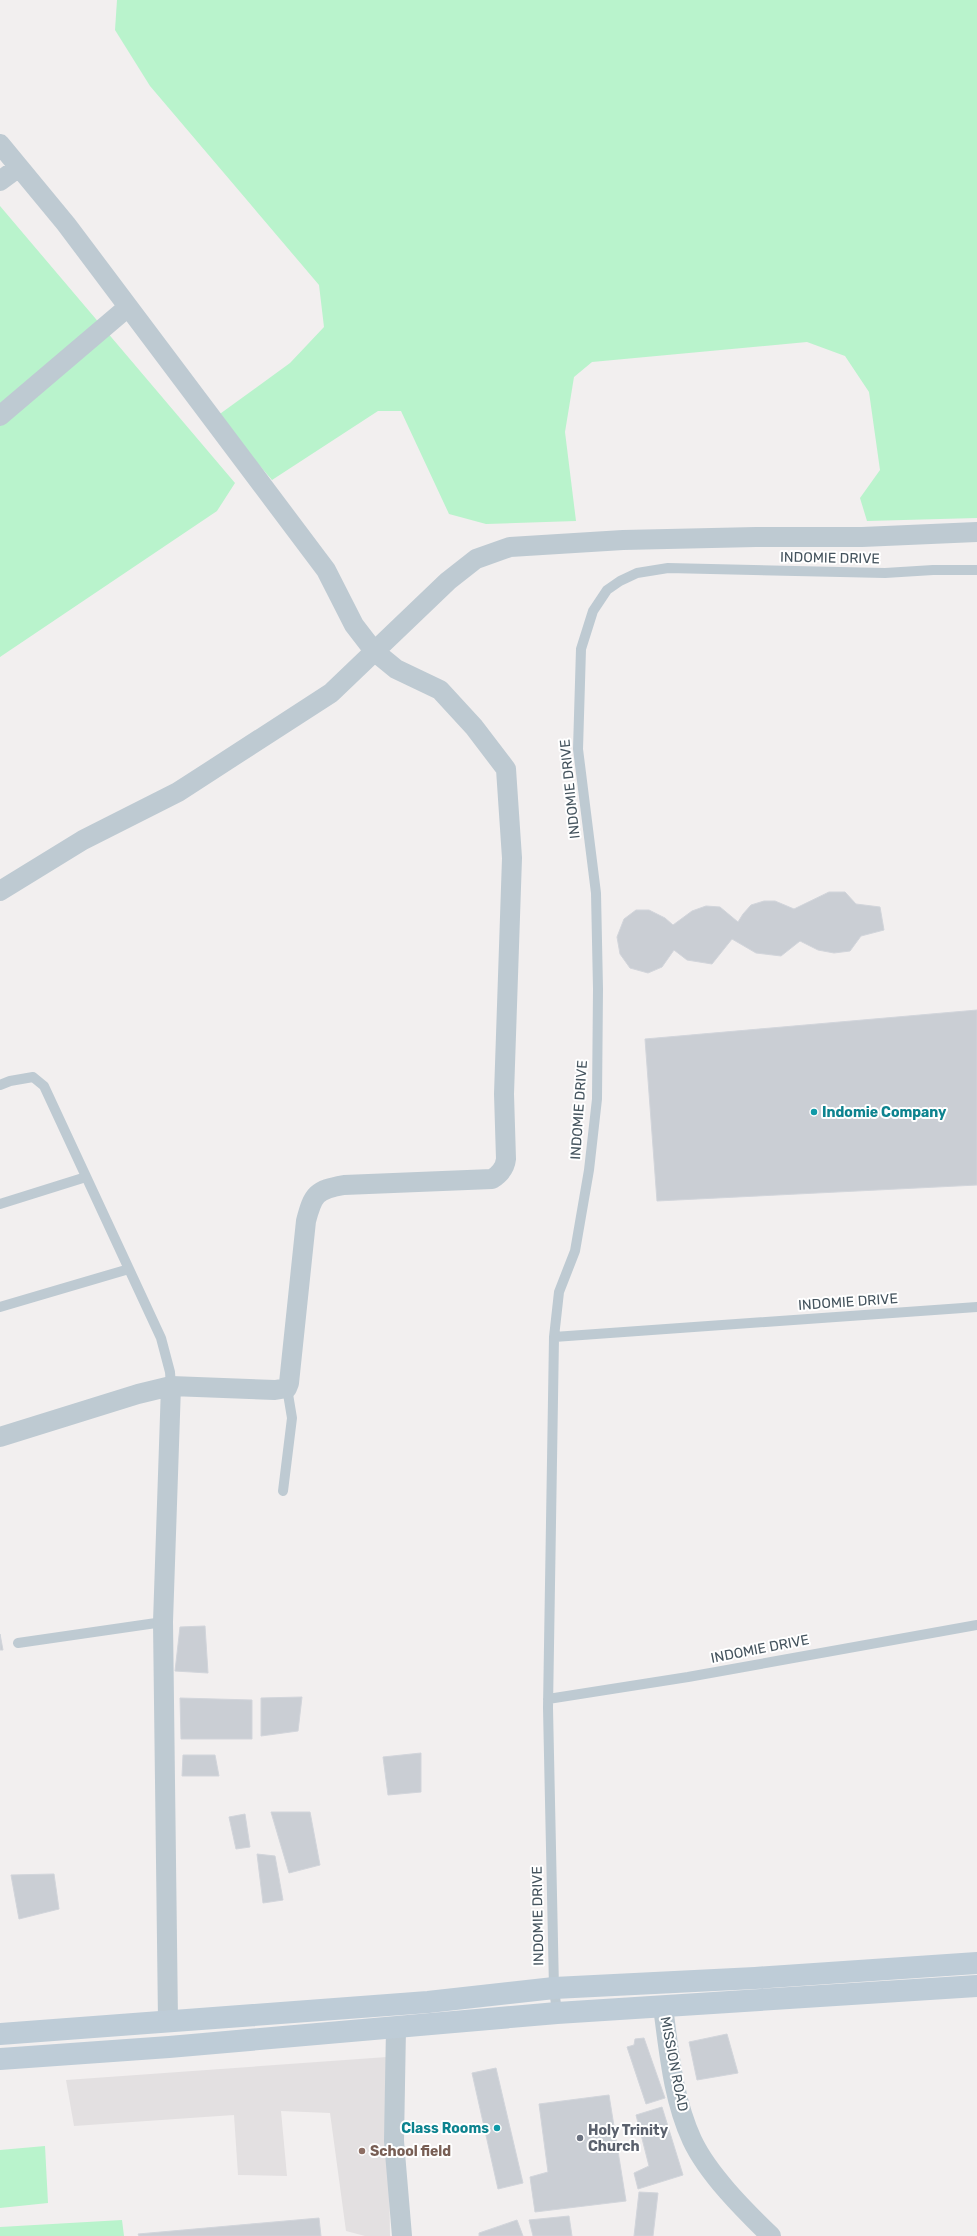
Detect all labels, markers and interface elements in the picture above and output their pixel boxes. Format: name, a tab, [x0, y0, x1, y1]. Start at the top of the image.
street label: INDOMIE DRIVE	[780, 549, 880, 567]
street label: INDOMIE DRIVE	[556, 738, 584, 840]
street label: INDOMIE DRIVE	[567, 1060, 591, 1160]
place label: Indomie Company	[822, 1104, 947, 1121]
marker: Indomie Company	[809, 1107, 819, 1117]
street label: INDOMIE DRIVE	[798, 1290, 898, 1314]
street label: INDOMIE DRIVE	[709, 1631, 811, 1667]
street label: INDOMIE DRIVE	[529, 1866, 547, 1966]
street label: MISSION ROAD	[656, 2015, 692, 2113]
place label: Class Rooms	[401, 2120, 489, 2137]
place label: Holy Trinity Church	[588, 2122, 669, 2155]
marker: Class Rooms	[492, 2123, 502, 2133]
marker: Holy Trinity Church	[575, 2133, 585, 2143]
place label: School field	[370, 2143, 451, 2160]
marker: School field	[357, 2146, 367, 2156]

